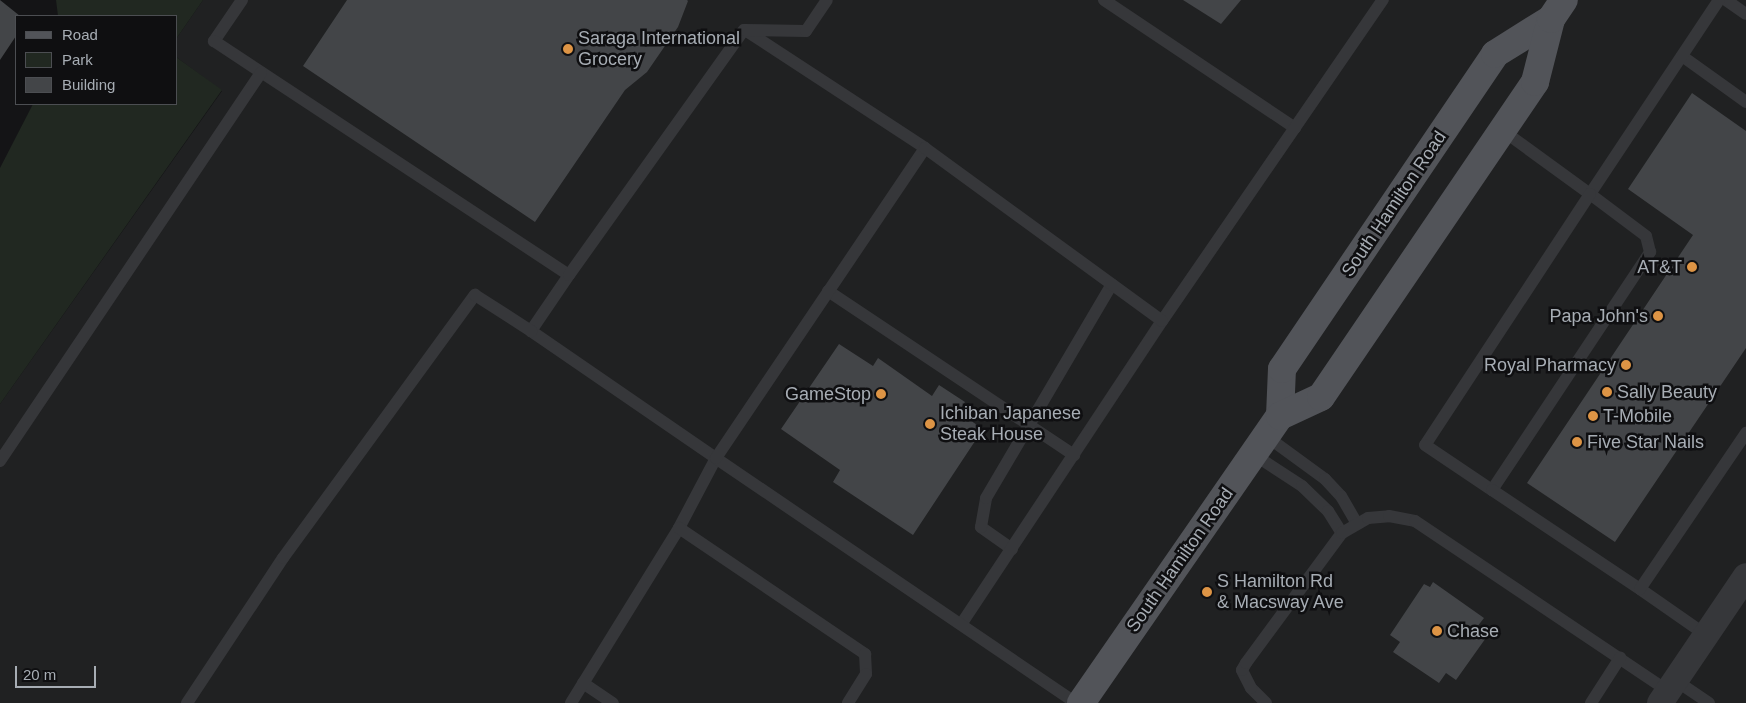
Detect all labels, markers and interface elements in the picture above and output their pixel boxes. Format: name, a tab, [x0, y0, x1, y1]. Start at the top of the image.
legend	[15, 15, 178, 105]
text: Road	[62, 26, 98, 43]
place label: Saraga International Grocery	[578, 28, 740, 70]
marker: Saraga International Grocery	[562, 43, 574, 55]
text: Park	[62, 51, 93, 68]
text: Building	[62, 76, 115, 93]
street label: South Hamilton Road	[1337, 127, 1451, 281]
place label: AT&T	[1637, 256, 1682, 278]
marker: AT&T	[1686, 261, 1698, 273]
place label: Papa John's	[1549, 305, 1648, 327]
marker: Papa John's	[1652, 310, 1664, 322]
place label: Royal Pharmacy	[1484, 354, 1616, 376]
marker: Royal Pharmacy	[1620, 359, 1632, 371]
place label: Sally Beauty	[1617, 381, 1717, 403]
place label: GameStop	[785, 383, 871, 405]
marker: Sally Beauty	[1601, 386, 1613, 398]
marker: GameStop	[875, 388, 887, 400]
place label: Ichiban Japanese Steak House	[940, 403, 1081, 446]
place label: T-Mobile	[1603, 405, 1672, 427]
marker: T-Mobile	[1587, 410, 1599, 422]
marker: Ichiban Japanese Steak House	[924, 418, 936, 430]
place label: Five Star Nails	[1587, 431, 1704, 453]
marker: Five Star Nails	[1571, 436, 1583, 448]
street label: South Hamilton Road	[1122, 484, 1238, 636]
place label: S Hamilton Rd & Macsway Ave	[1217, 571, 1345, 614]
marker: S Hamilton Rd & Macsway Ave	[1201, 586, 1213, 598]
place label: Chase	[1447, 620, 1499, 642]
marker: Chase	[1431, 625, 1443, 637]
scale bar	[18, 656, 99, 688]
text: 20 m	[23, 666, 56, 683]

